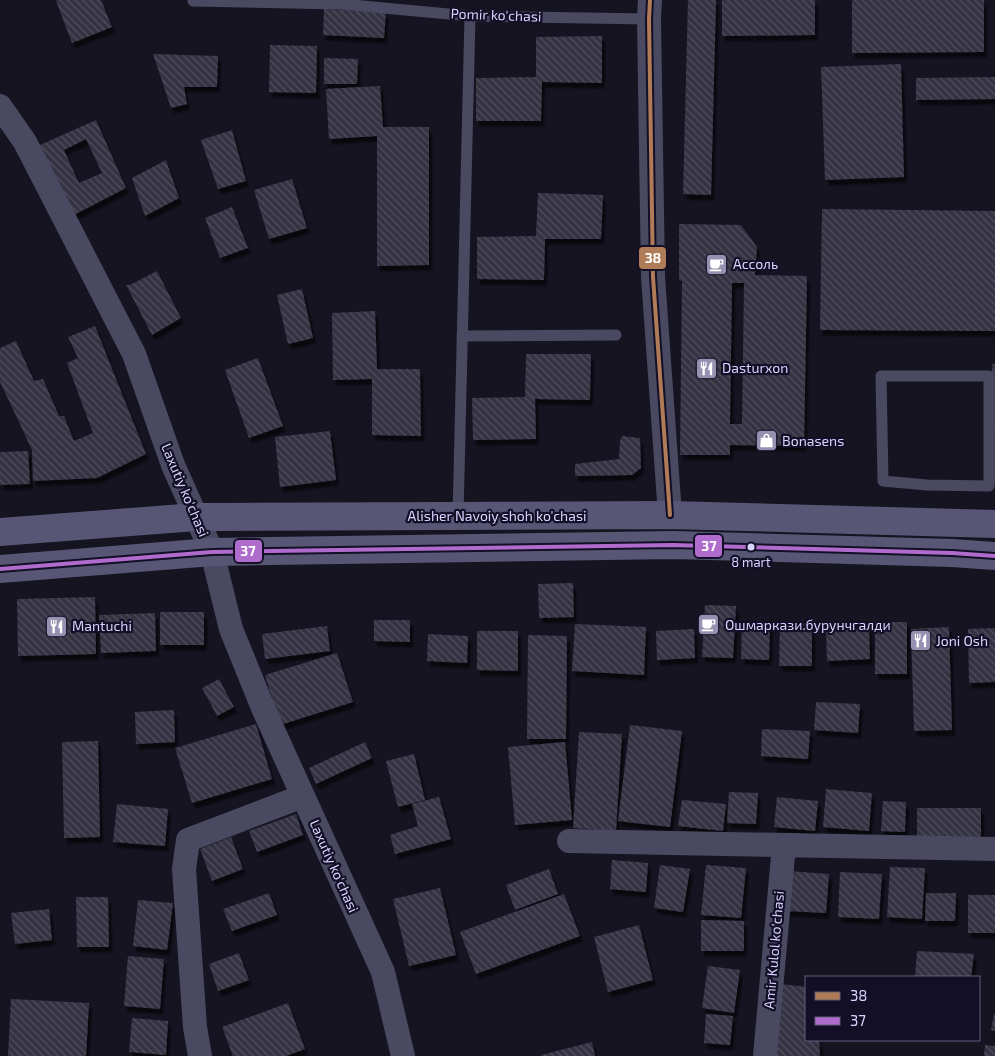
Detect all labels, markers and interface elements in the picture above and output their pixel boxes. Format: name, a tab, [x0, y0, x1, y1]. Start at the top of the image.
street label: Pomir ko'chasi	[450, 4, 542, 25]
line badge: 38	[638, 246, 667, 270]
text: 38	[645, 249, 661, 266]
cafe icon: Ассоль	[705, 252, 729, 276]
place label: Ассоль	[733, 255, 778, 272]
restaurant icon: Dasturxon	[694, 356, 718, 380]
place label: Dasturxon	[722, 359, 788, 376]
shop icon: Bonasens	[754, 429, 778, 453]
place label: Bonasens	[782, 432, 844, 449]
street label: Laxutiy ko'chasi	[158, 441, 213, 539]
street label: Alisher Navoiy shoh ko'chasi	[407, 507, 587, 524]
line badge: 37	[694, 534, 723, 558]
text: 37	[701, 537, 717, 554]
line badge: 37	[234, 539, 263, 563]
text: 37	[240, 542, 256, 559]
marker: 8 mart	[746, 542, 756, 552]
place label: 8 mart	[731, 554, 771, 570]
cafe icon: Ошмаркази.бурунчгалди	[697, 613, 721, 637]
restaurant icon: Mantuchi	[44, 614, 68, 638]
place label: Ошмаркази.бурунчгалди	[725, 616, 891, 633]
place label: Mantuchi	[72, 617, 132, 634]
restaurant icon: Joni Osh	[908, 629, 932, 653]
place label: Joni Osh	[936, 632, 988, 649]
street label: Laxutiy ko'chasi	[306, 817, 363, 915]
street label: Amir Kulol ko'chasi	[760, 890, 787, 1010]
legend	[805, 976, 980, 1041]
text: 38	[850, 986, 867, 1004]
text: 37	[850, 1011, 866, 1029]

